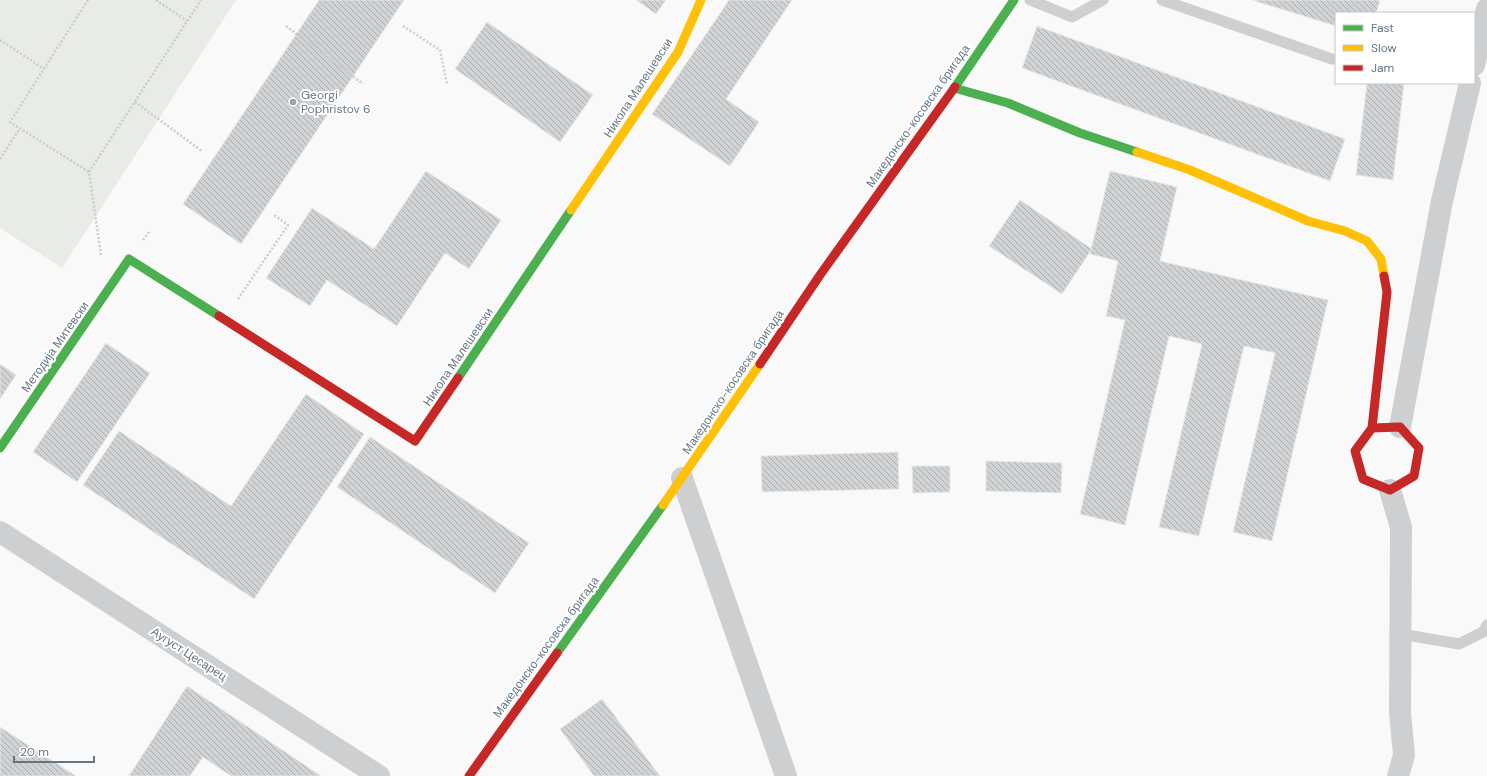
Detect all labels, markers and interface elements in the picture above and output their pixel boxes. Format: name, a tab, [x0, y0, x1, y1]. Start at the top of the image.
legend	[1335, 12, 1475, 84]
text: Fast	[1371, 20, 1394, 36]
street label: Никола Малешевски	[600, 35, 676, 141]
text: Slow	[1371, 40, 1397, 56]
street label: Македонско-косовска бригада	[863, 41, 974, 190]
text: Jam	[1371, 60, 1394, 76]
place label: Georgi Pophristov 6	[301, 87, 371, 117]
marker: Georgi Pophristov 6	[288, 97, 298, 107]
street label: Методија Митевски	[18, 298, 92, 396]
street label: Никола Малешевски	[419, 305, 497, 409]
street label: Македонско-косовска бригада	[679, 307, 788, 457]
street label: Македонско-косовска бригада	[489, 573, 603, 721]
street label: Аугуст Цесарец	[148, 624, 230, 685]
scale bar	[14, 738, 94, 764]
text: 20 m	[20, 744, 49, 760]

